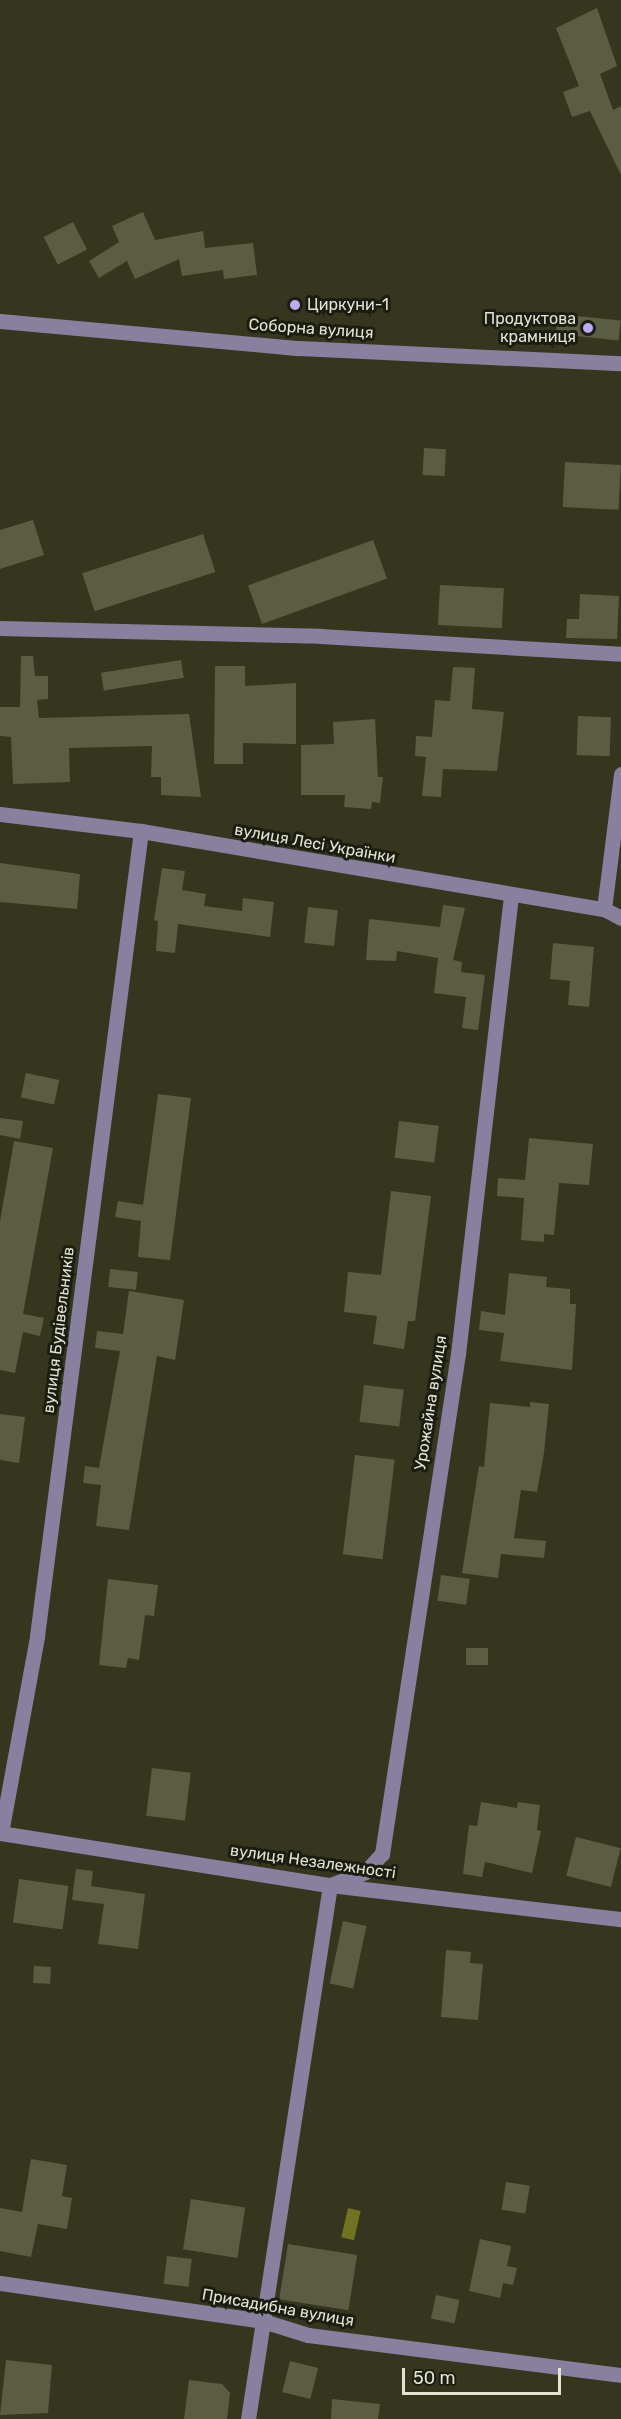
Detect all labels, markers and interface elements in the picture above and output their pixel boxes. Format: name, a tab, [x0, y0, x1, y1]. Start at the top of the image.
place label: Циркуни-1	[307, 295, 389, 315]
marker: Циркуни-1	[288, 298, 302, 312]
place label: Продуктова крамниця	[484, 309, 576, 347]
street label: Соборна вулиця	[248, 315, 374, 343]
marker: Продуктова крамниця	[581, 321, 595, 335]
street label: вулиця Лесі Українки	[233, 820, 397, 868]
street label: вулиця Будівельників	[39, 1246, 79, 1414]
street label: Урожайна вулиця	[411, 1334, 451, 1472]
street label: вулиця Незалежності	[229, 1841, 397, 1883]
street label: Присадибна вулиця	[200, 2285, 356, 2331]
scale bar	[405, 2356, 564, 2394]
text: 50 m	[413, 2367, 456, 2389]

